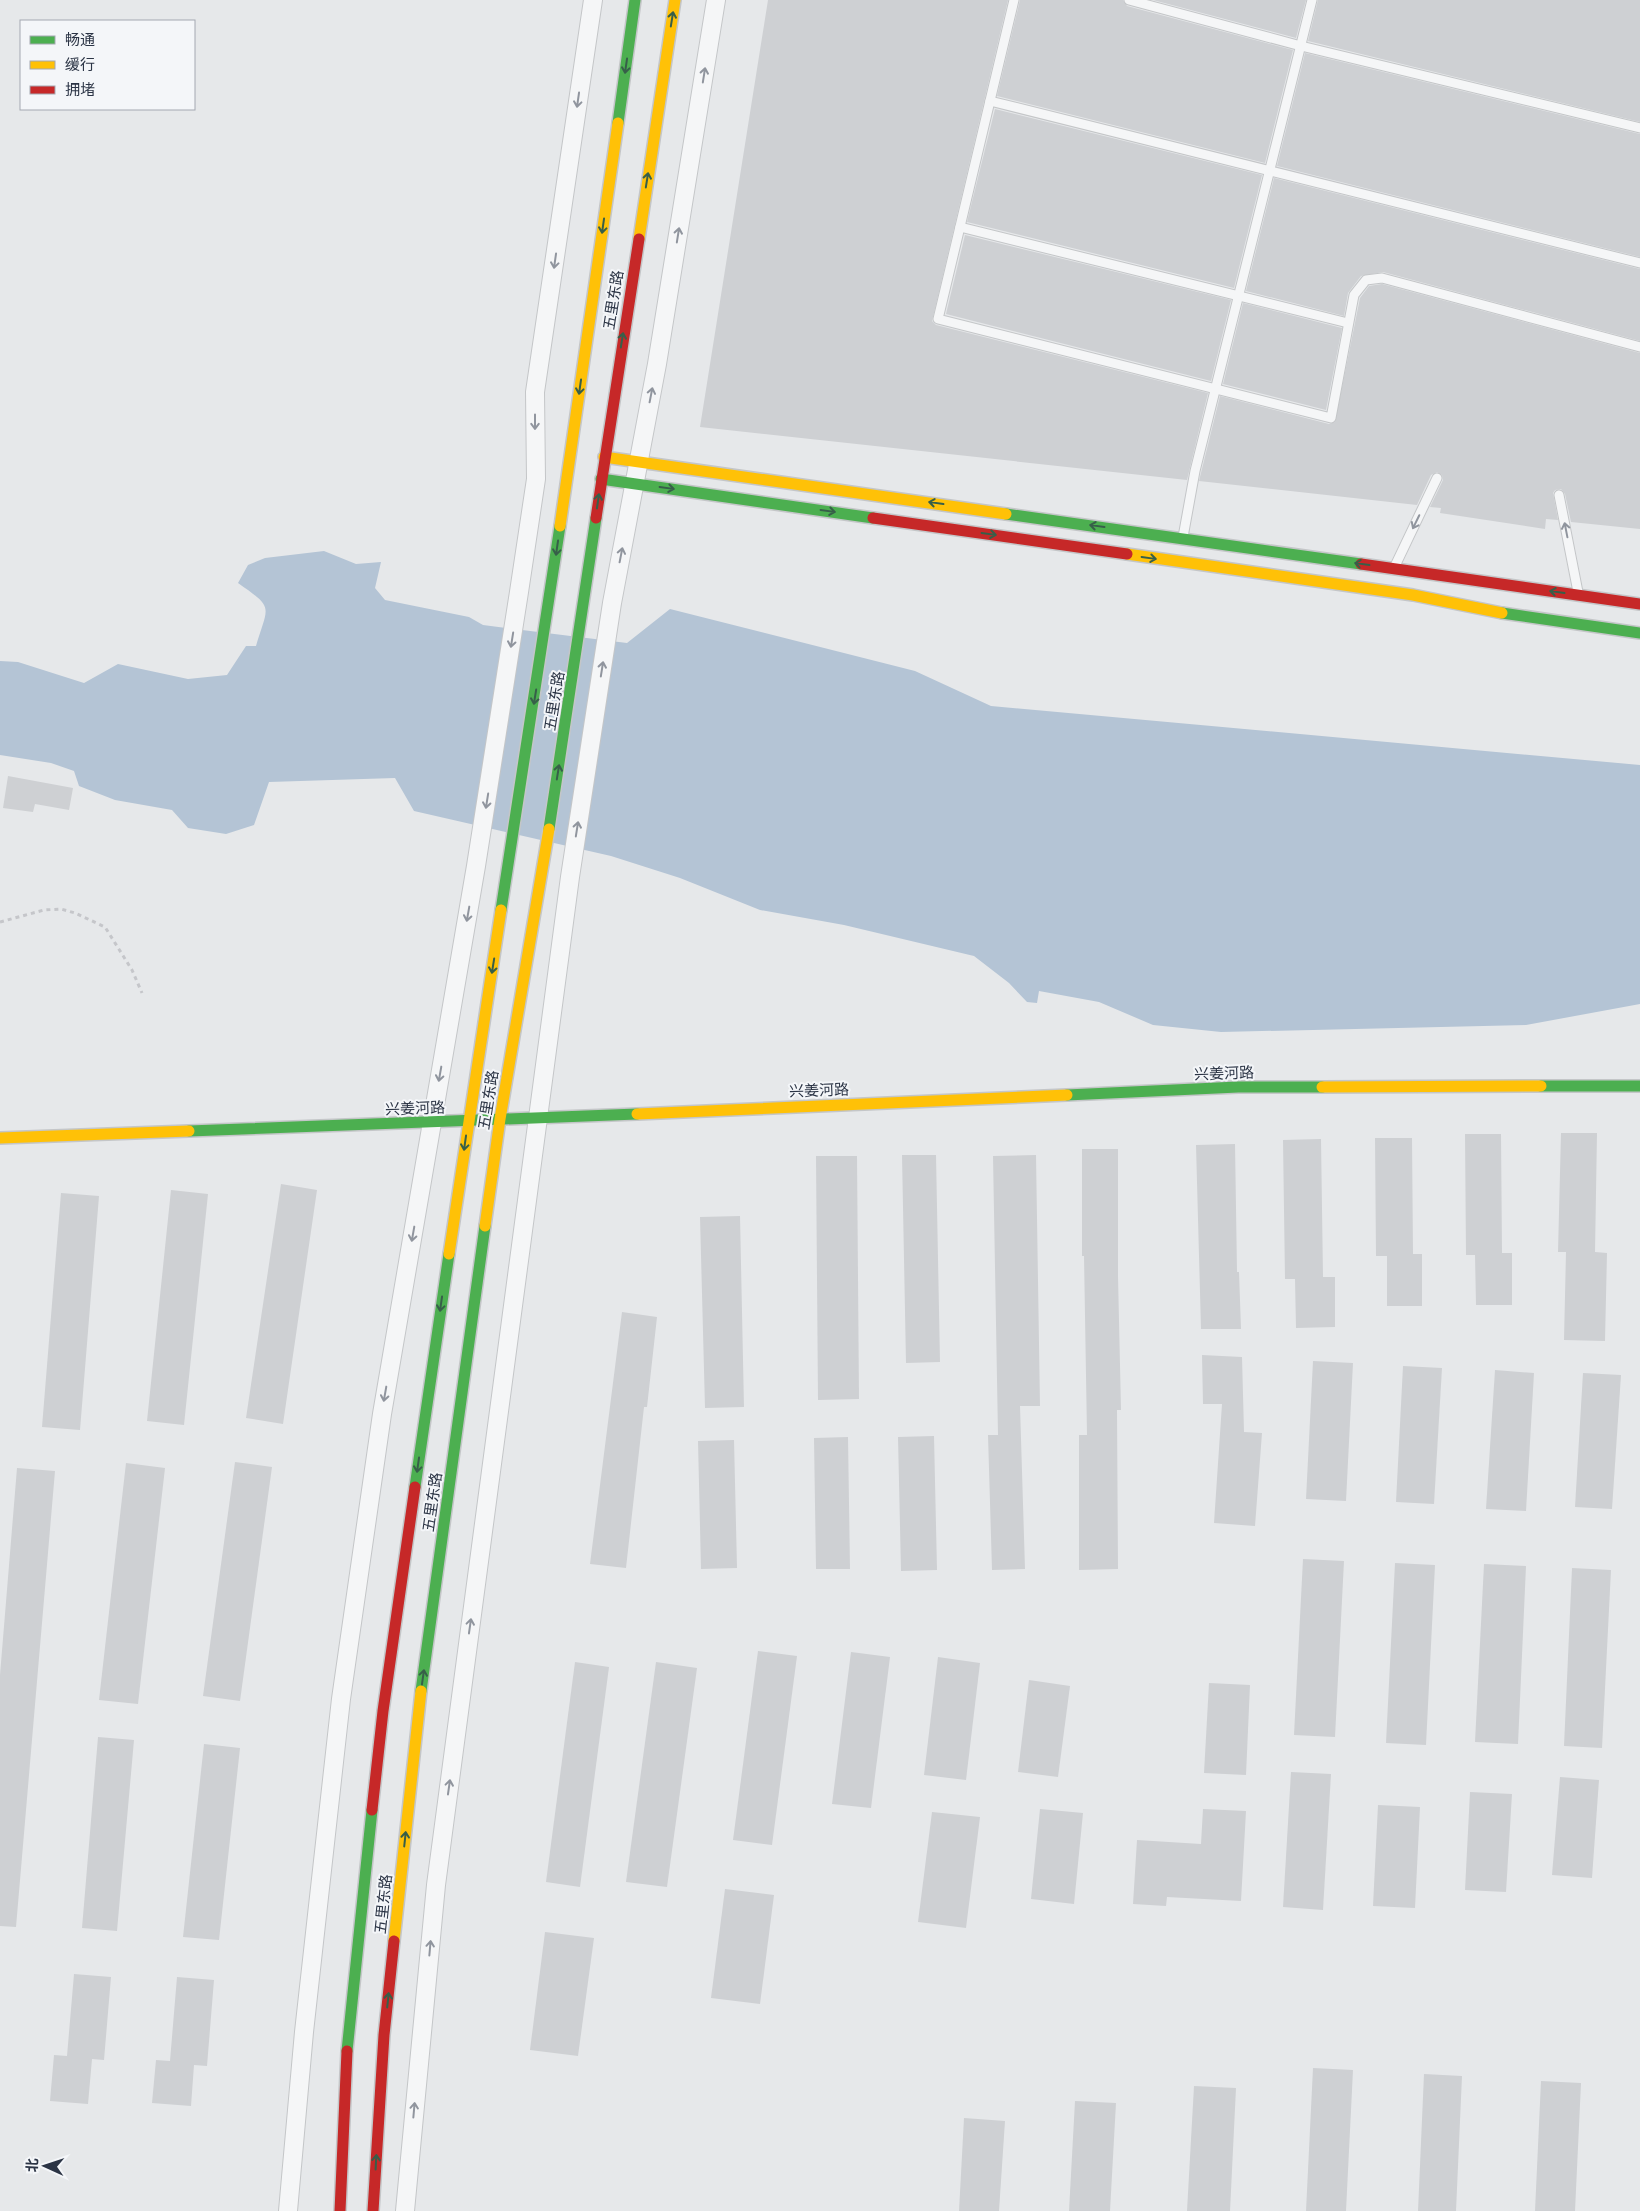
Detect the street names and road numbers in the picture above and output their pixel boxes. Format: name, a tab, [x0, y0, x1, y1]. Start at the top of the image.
street label: 五里东路	[600, 269, 626, 331]
street label: 五里东路	[541, 670, 567, 732]
street label: 兴姜河路	[1194, 1063, 1254, 1083]
street label: 五里东路	[475, 1069, 501, 1131]
street label: 兴姜河路	[789, 1080, 849, 1100]
street label: 兴姜河路	[385, 1098, 445, 1118]
street label: 五里东路	[419, 1471, 445, 1533]
street label: 五里东路	[371, 1873, 395, 1935]

